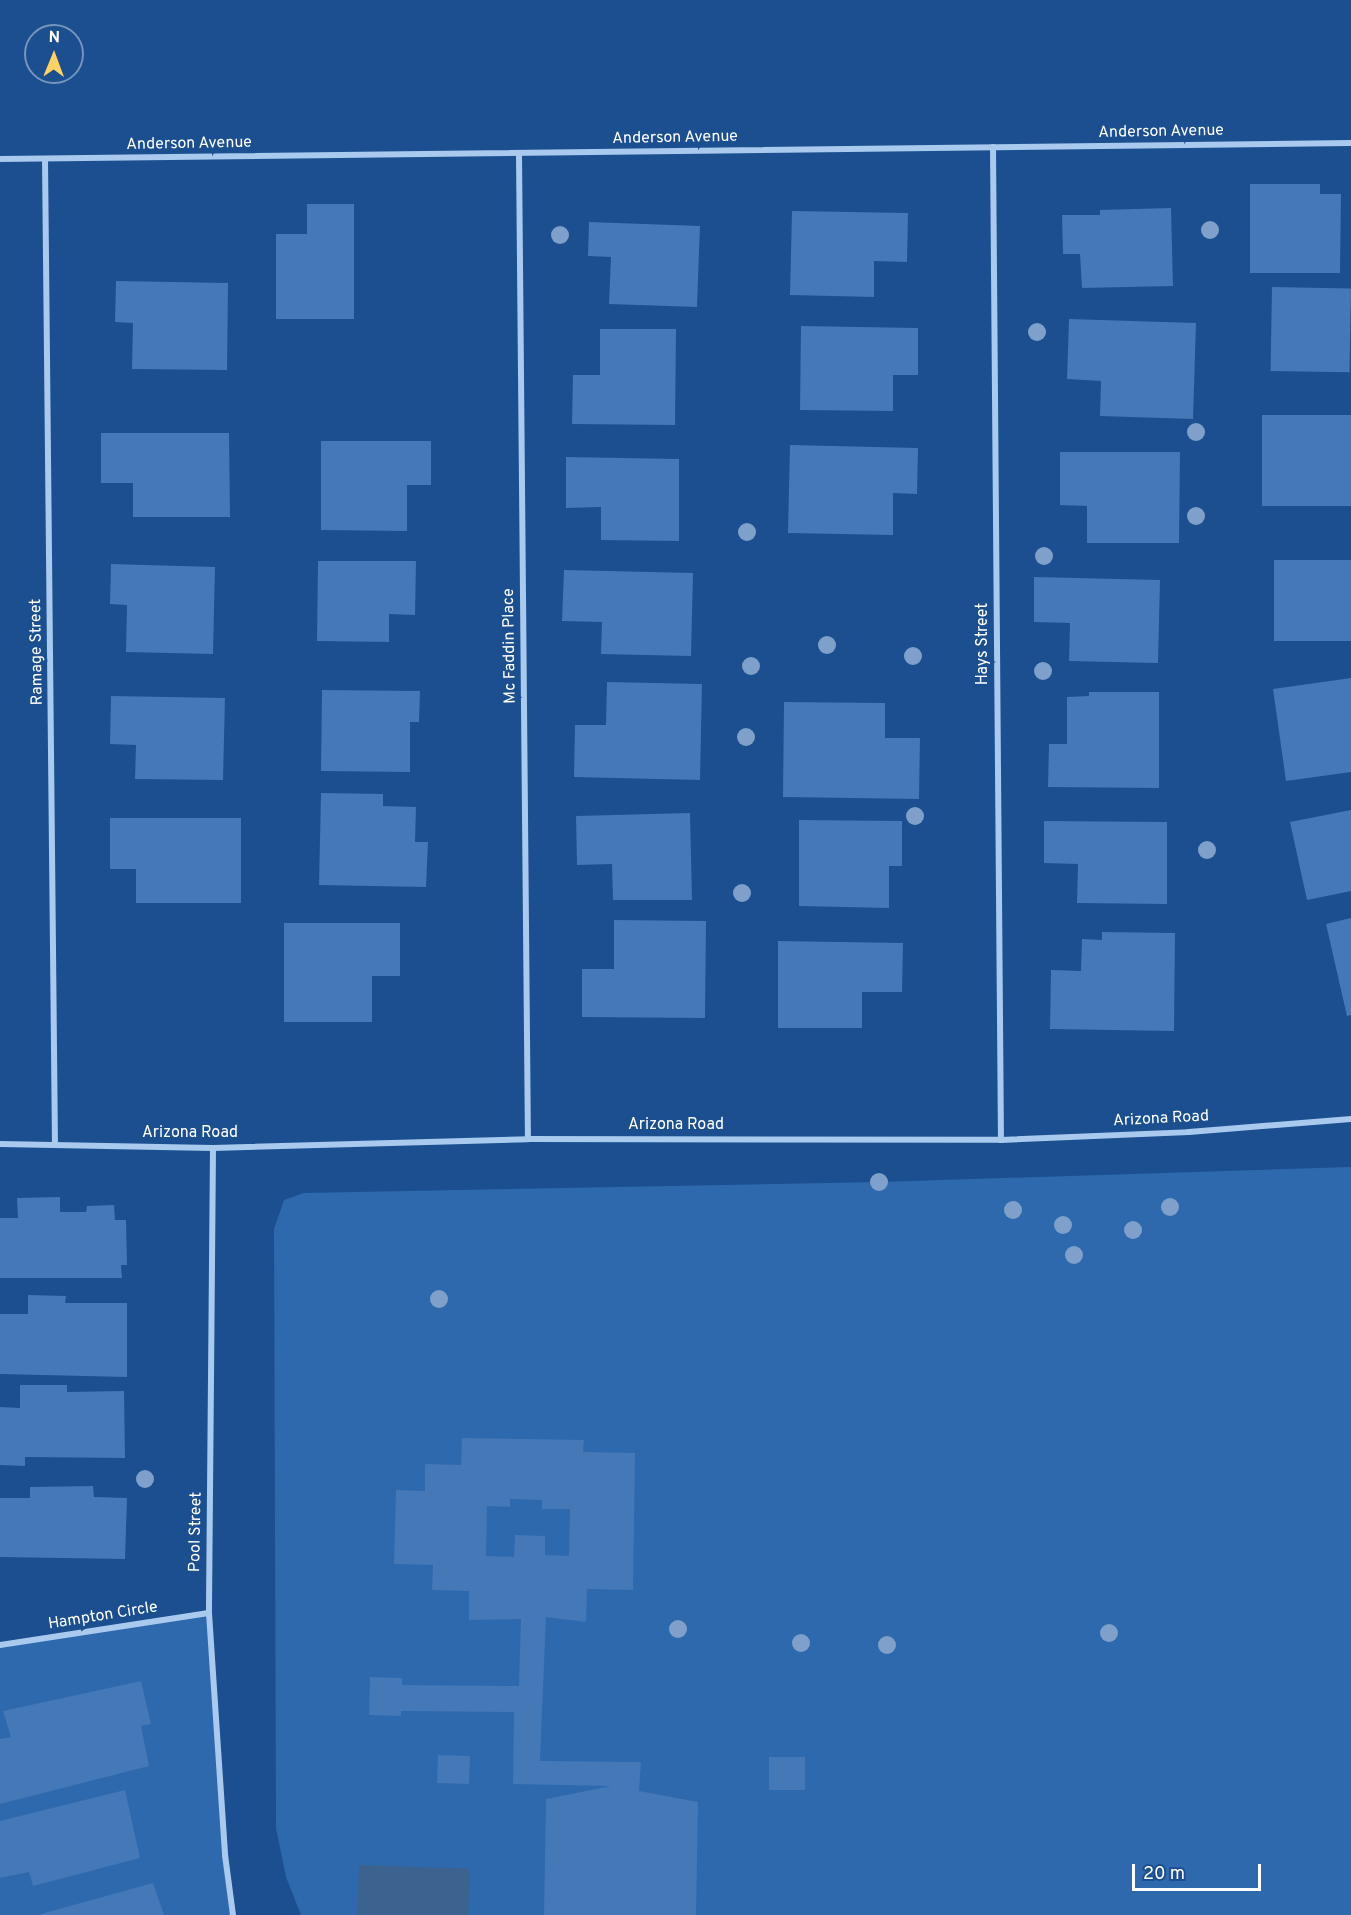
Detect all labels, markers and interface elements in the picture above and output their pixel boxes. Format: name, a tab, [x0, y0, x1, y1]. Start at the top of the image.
north arrow	[24, 24, 84, 84]
text: N	[48, 28, 60, 48]
street label: Anderson Avenue	[1098, 121, 1224, 143]
street label: Anderson Avenue	[612, 127, 738, 149]
street label: Anderson Avenue	[126, 133, 252, 155]
street label: Mc Faddin Place	[499, 588, 521, 704]
street label: Ramage Street	[26, 598, 48, 706]
street label: Hays Street	[973, 603, 993, 685]
street label: Arizona Road	[1112, 1107, 1210, 1131]
street label: Arizona Road	[628, 1115, 724, 1135]
street label: Arizona Road	[142, 1123, 238, 1143]
street label: Pool Street	[186, 1492, 206, 1572]
street label: Hampton Circle	[47, 1598, 159, 1634]
scale bar	[1135, 1852, 1264, 1890]
text: 20 m	[1143, 1863, 1185, 1886]

